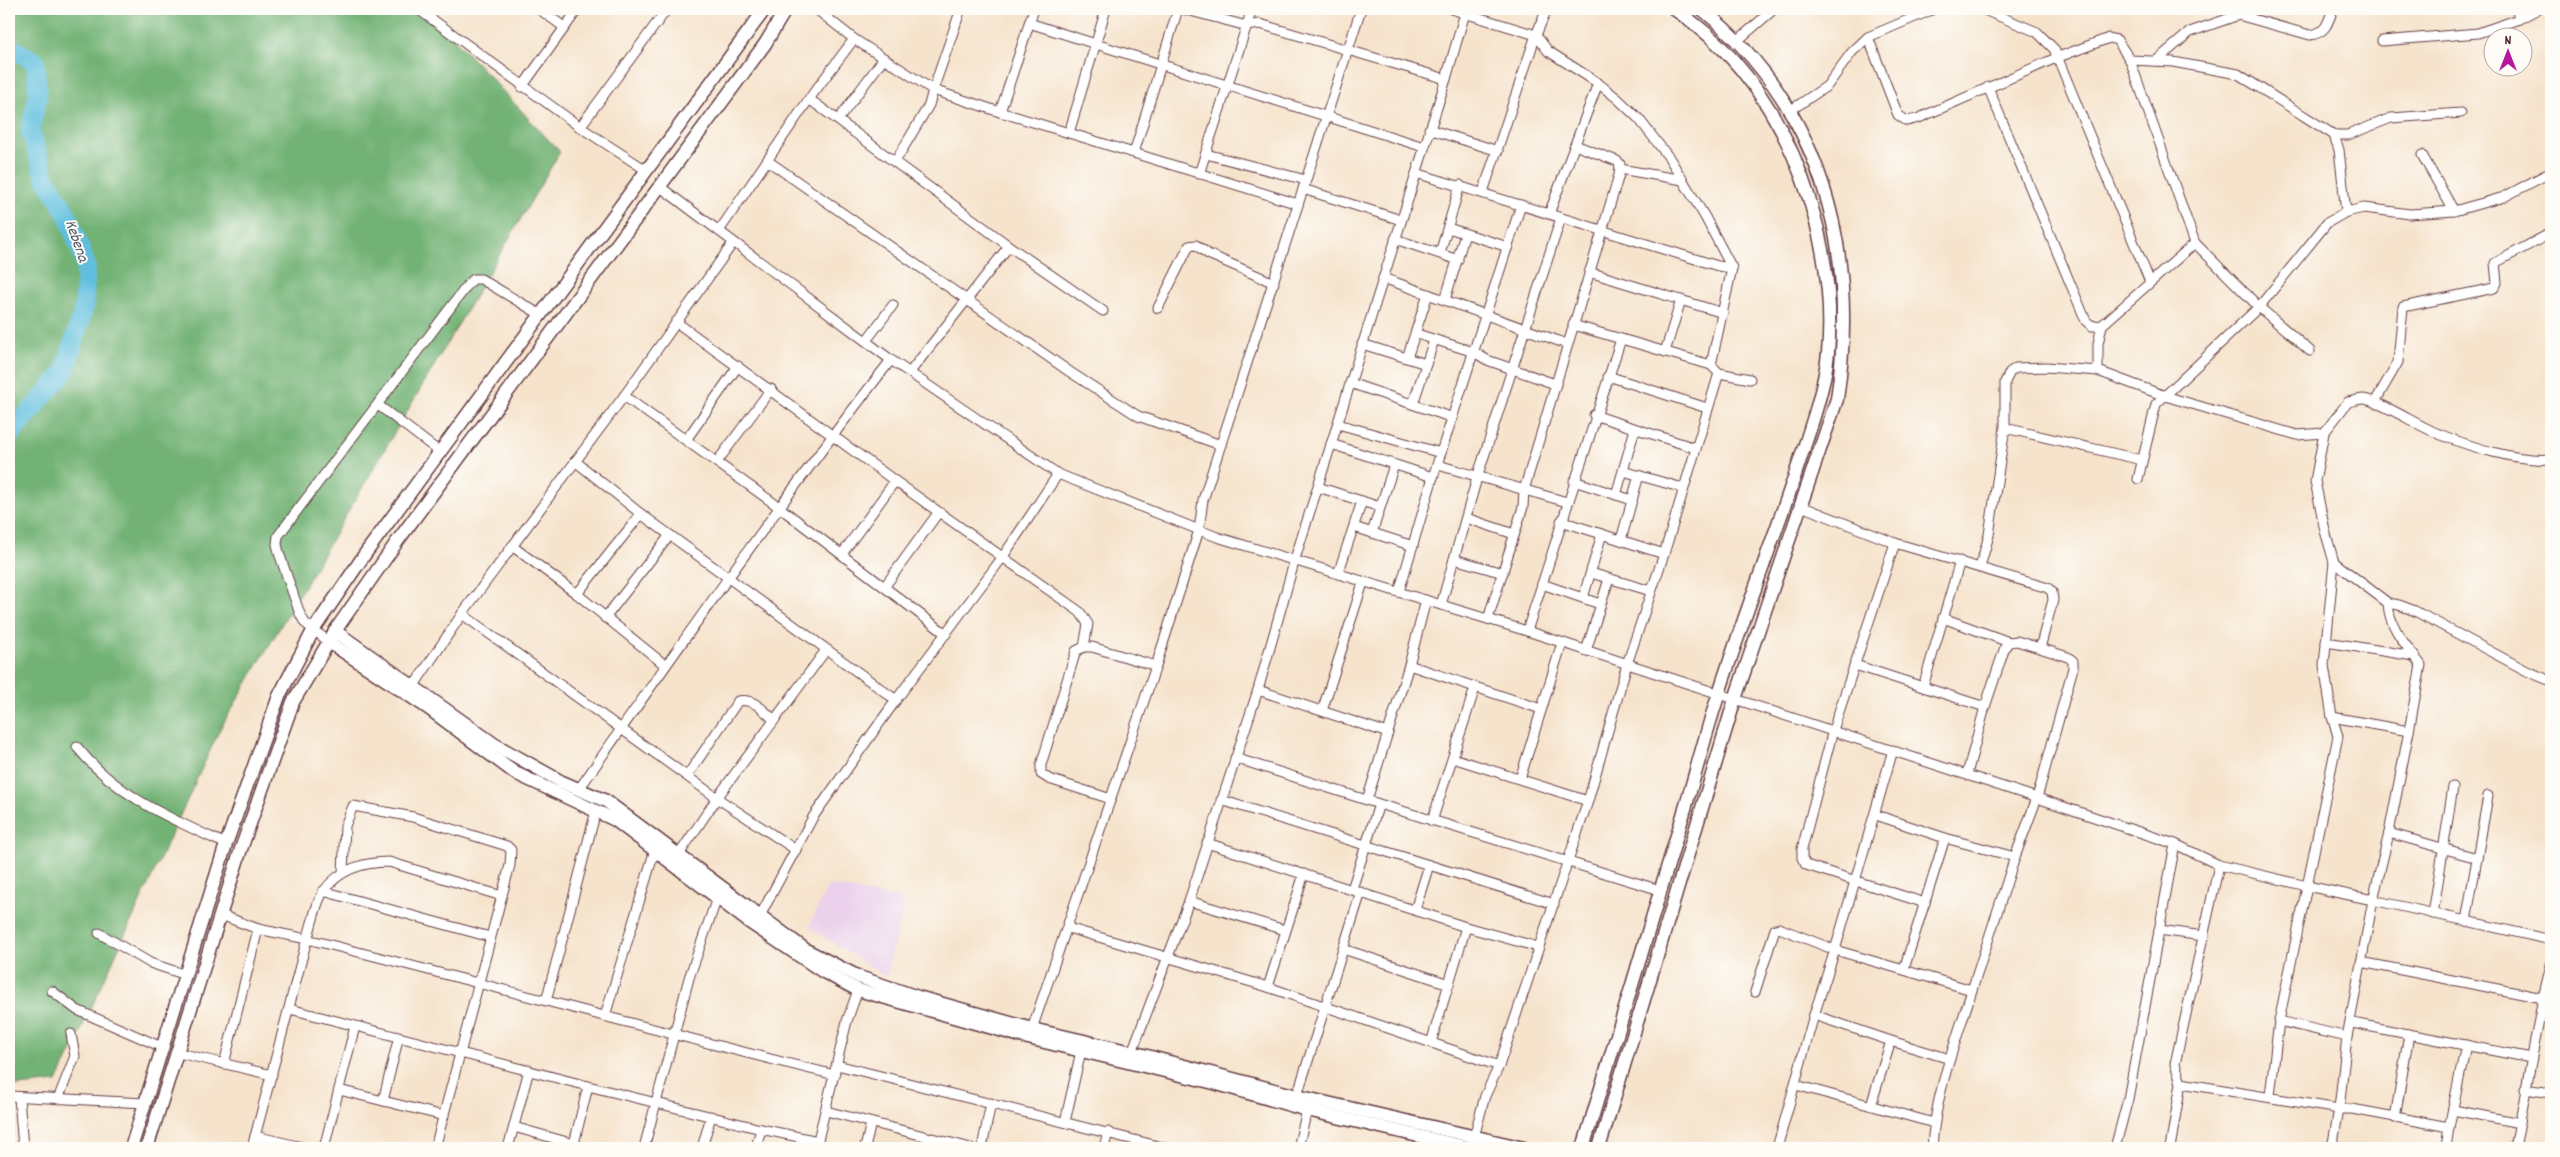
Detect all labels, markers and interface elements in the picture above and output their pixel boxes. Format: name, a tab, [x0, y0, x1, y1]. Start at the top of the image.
north arrow	[2482, 28, 2532, 78]
text: N	[2505, 31, 2512, 51]
water label: Kebena	[58, 217, 94, 267]

